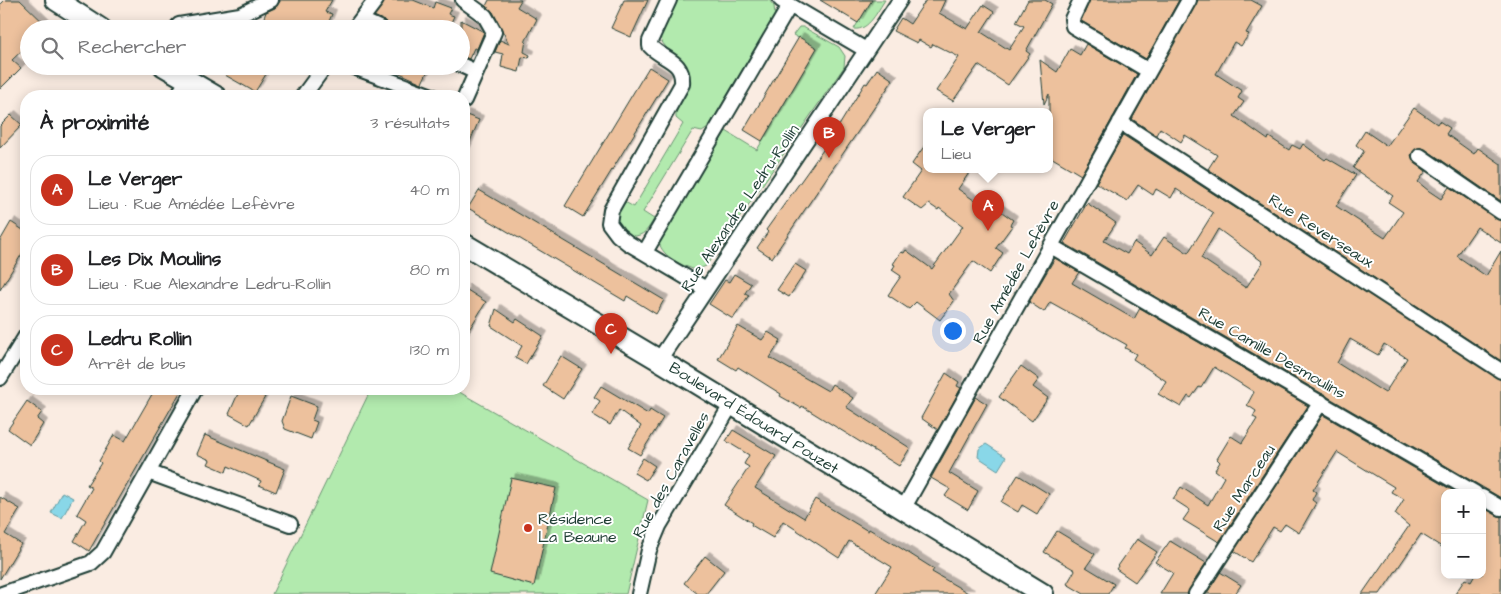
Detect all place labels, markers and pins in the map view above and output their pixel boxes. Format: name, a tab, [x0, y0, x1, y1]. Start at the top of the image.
pin: B	[813, 117, 845, 158]
pin: A	[972, 190, 1004, 231]
pin: C	[595, 313, 627, 354]
place label: Résidence La Beaune	[538, 508, 617, 548]
marker: Résidence La Beaune	[522, 522, 534, 534]

